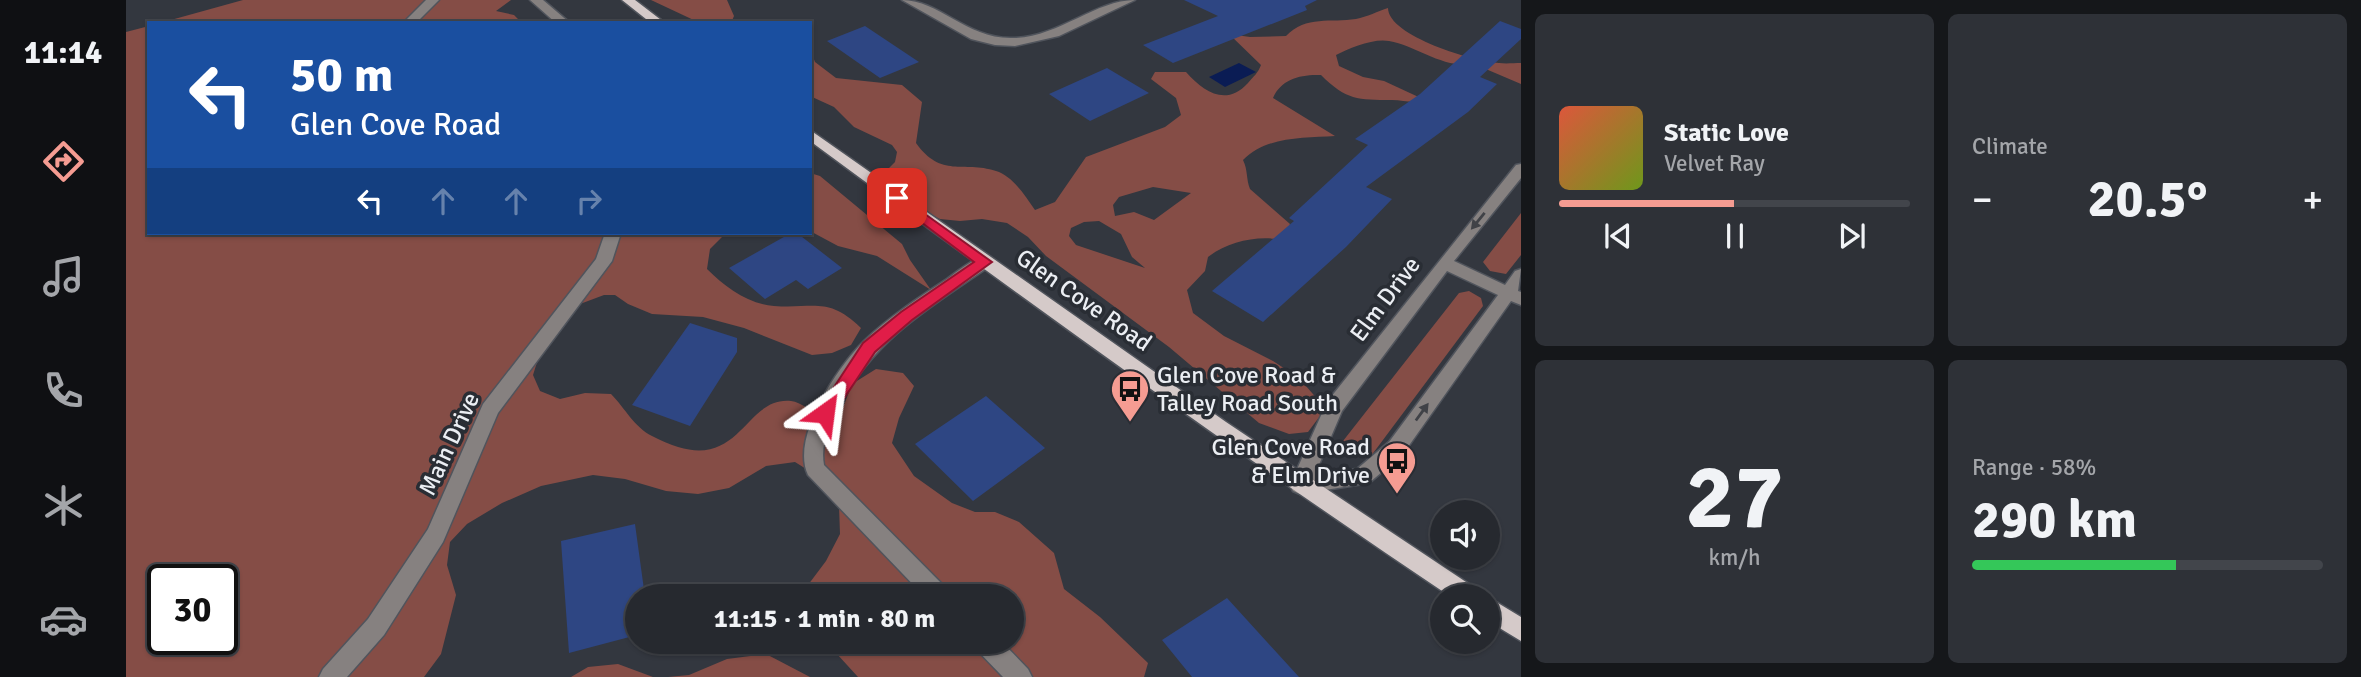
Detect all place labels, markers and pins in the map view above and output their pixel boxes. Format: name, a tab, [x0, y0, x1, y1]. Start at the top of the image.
pin	[867, 168, 927, 228]
place label: Glen Cove Road & Talley Road South	[1157, 360, 1338, 418]
bus stop icon: Glen Cove Road & Talley Road South	[1109, 368, 1151, 423]
place label: Glen Cove Road & Elm Drive	[1212, 432, 1370, 490]
bus stop icon: Glen Cove Road & Elm Drive	[1376, 440, 1418, 495]

